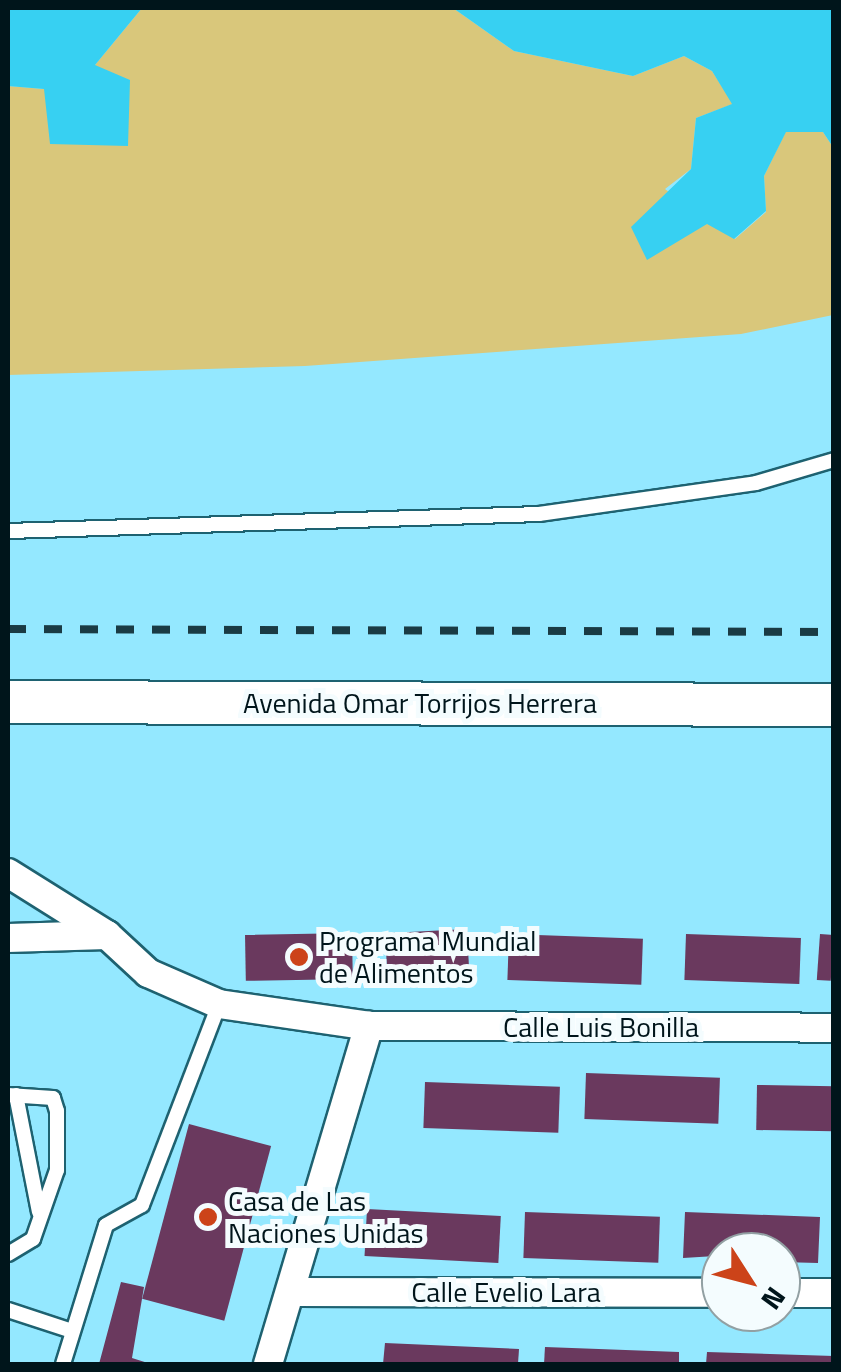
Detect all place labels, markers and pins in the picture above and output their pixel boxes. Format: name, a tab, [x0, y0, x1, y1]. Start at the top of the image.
place label: Programa Mundial de Alimentos	[319, 924, 536, 990]
marker: Programa Mundial de Alimentos	[288, 946, 310, 968]
place label: Casa de Las Naciones Unidas	[228, 1184, 423, 1250]
marker: Casa de Las Naciones Unidas	[197, 1206, 219, 1228]

